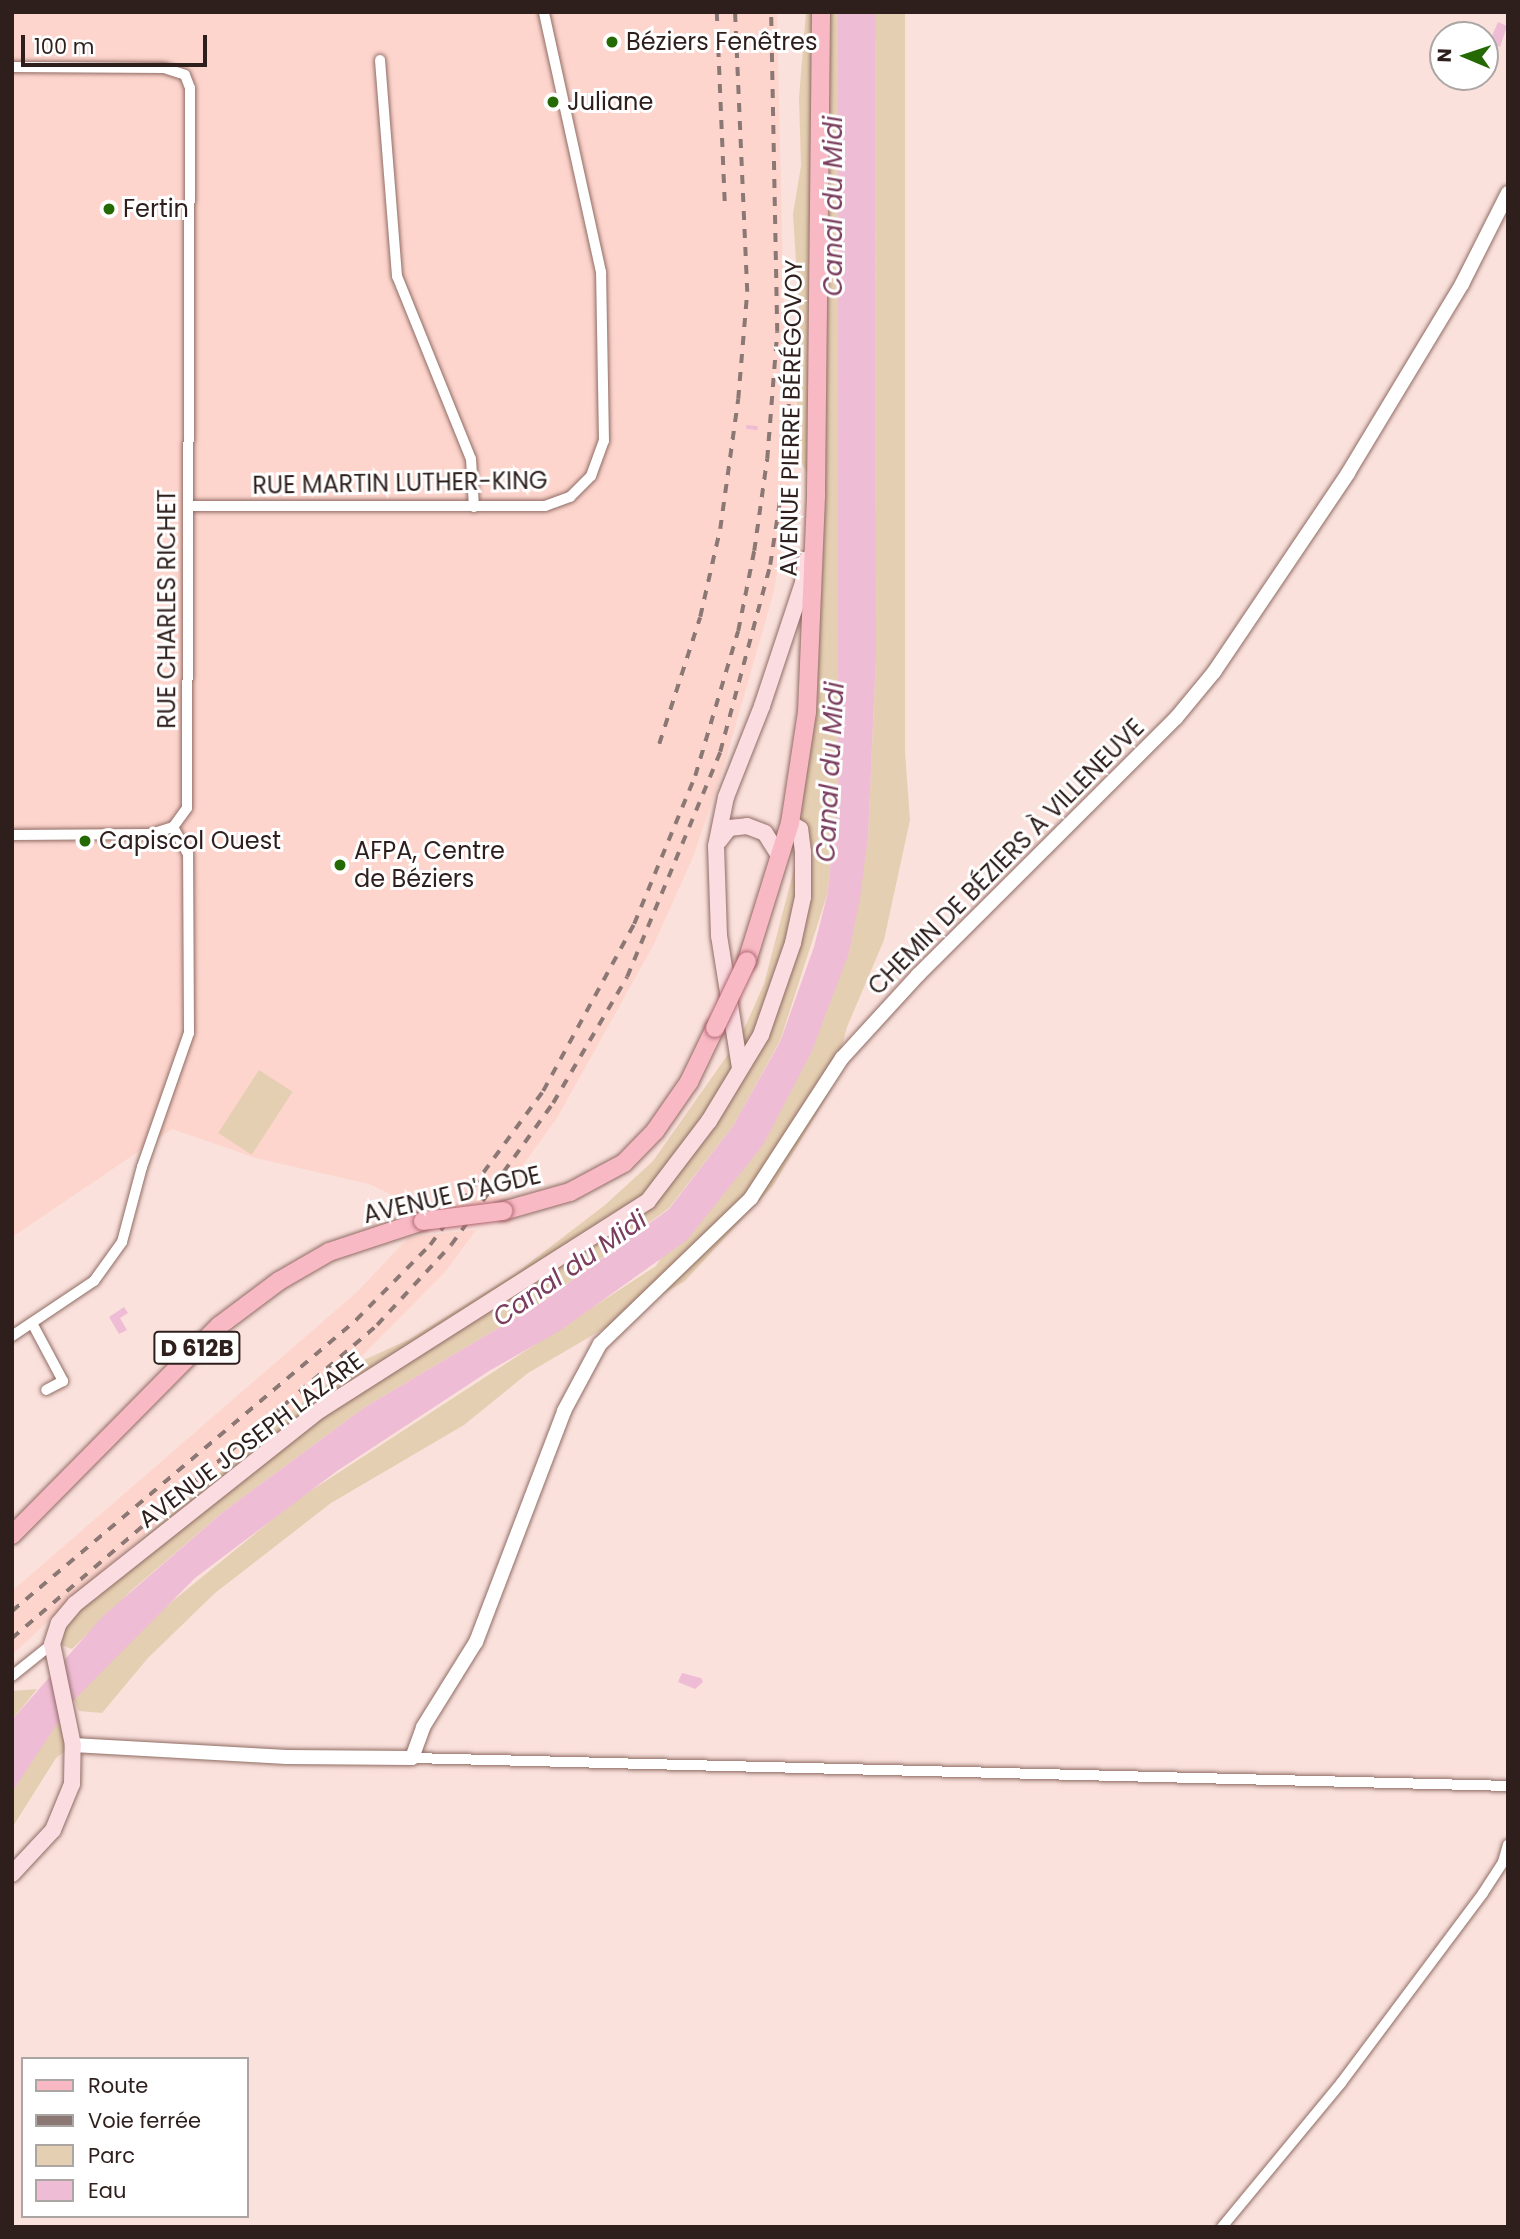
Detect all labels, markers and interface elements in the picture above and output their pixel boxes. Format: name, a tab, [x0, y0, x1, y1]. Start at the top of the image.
scale bar	[24, 21, 210, 65]
north arrow	[1429, 21, 1499, 91]
place label: Béziers Fenêtres	[626, 28, 817, 56]
text: 100 m	[34, 32, 94, 61]
marker: Béziers Fenêtres	[604, 34, 620, 50]
text: N	[1431, 48, 1458, 63]
place label: Juliane	[567, 88, 653, 116]
marker: Juliane	[545, 94, 561, 110]
water label: Canal du Midi	[818, 116, 850, 296]
place label: Fertin	[123, 195, 189, 223]
marker: Fertin	[101, 201, 117, 217]
street label: AVENUE PIERRE BÉRÉGOVOY	[774, 259, 808, 577]
street label: RUE MARTIN LUTHER-KING	[252, 466, 548, 500]
street label: RUE CHARLES RICHET	[153, 489, 181, 729]
water label: Canal du Midi	[811, 681, 851, 863]
street label: CHEMIN DE BÉZIERS À VILLENEUVE	[862, 713, 1150, 1001]
place label: Capiscol Ouest	[99, 827, 281, 855]
marker: Capiscol Ouest	[77, 833, 93, 849]
place label: AFPA, Centre de Béziers	[354, 837, 505, 893]
marker: AFPA, Centre de Béziers	[332, 857, 348, 873]
street label: AVENUE D'AGDE	[360, 1161, 544, 1229]
water label: Canal du Midi	[487, 1204, 653, 1334]
road number: D 612B	[153, 1329, 241, 1368]
street label: AVENUE JOSEPH LAZARE	[133, 1346, 369, 1534]
legend	[21, 2057, 248, 2218]
text: Route	[88, 2071, 148, 2100]
text: Voie ferrée	[88, 2106, 201, 2135]
text: Parc	[88, 2141, 135, 2170]
text: Eau	[88, 2176, 126, 2205]

